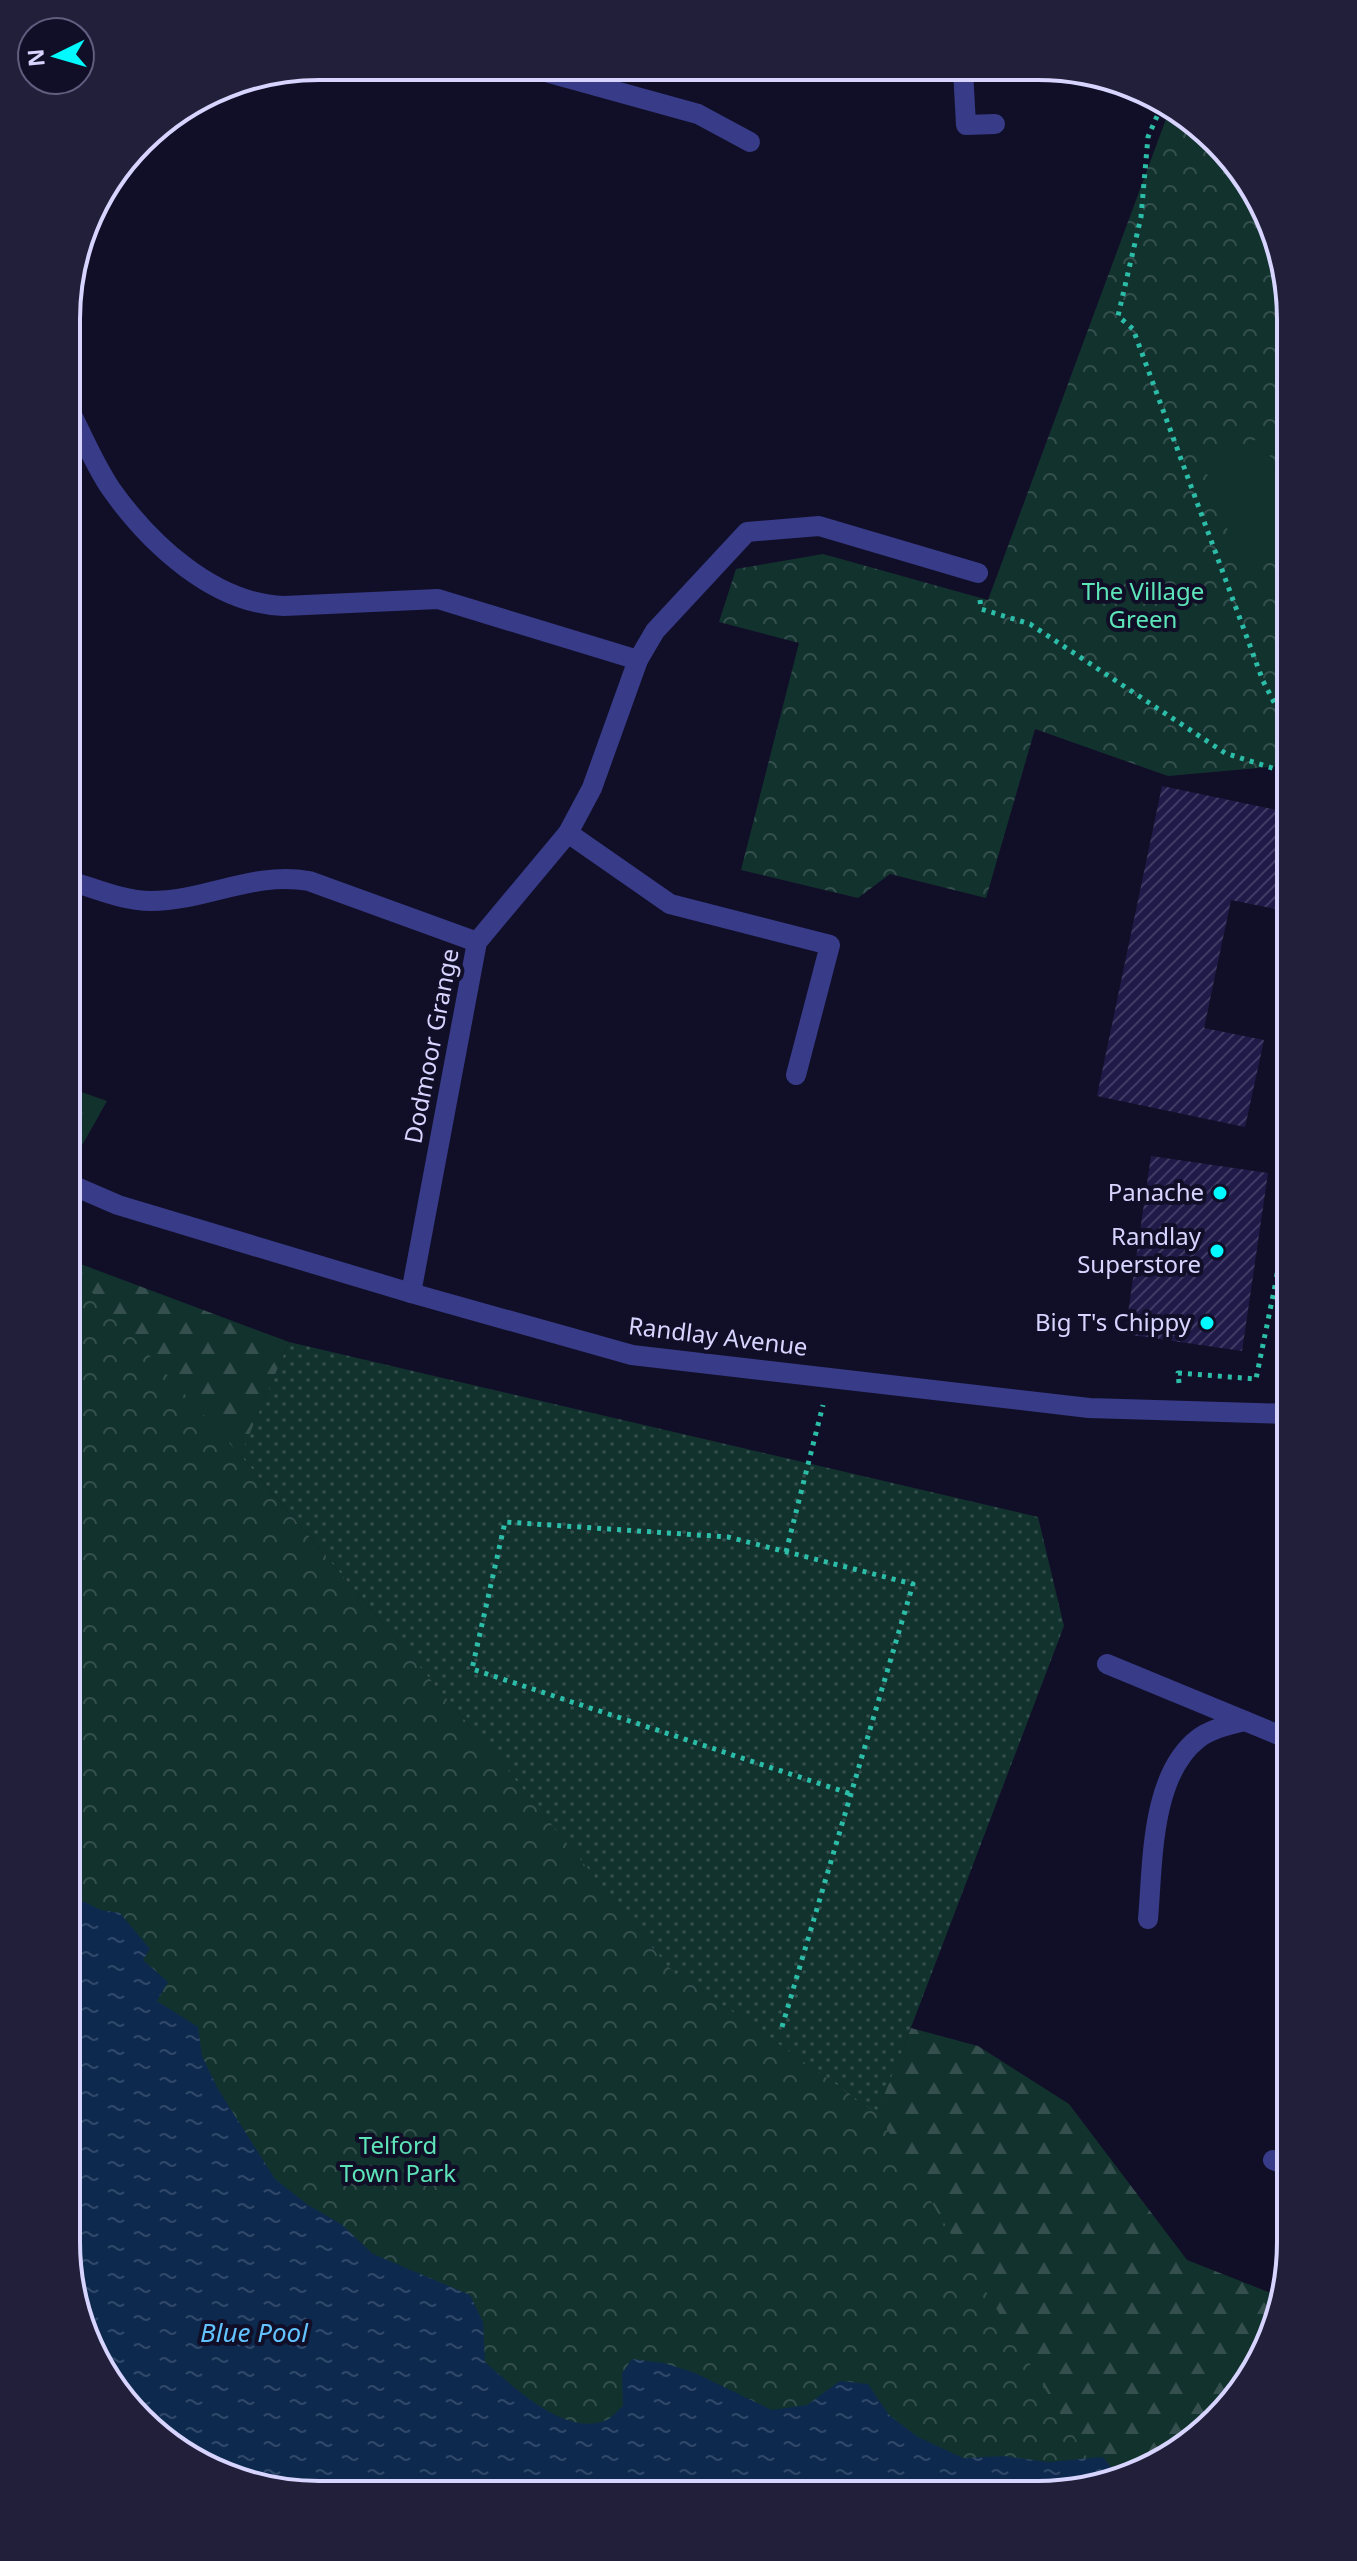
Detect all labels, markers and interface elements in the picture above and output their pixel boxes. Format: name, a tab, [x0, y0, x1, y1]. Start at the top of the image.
north arrow	[16, 16, 96, 96]
text: N	[19, 48, 51, 68]
park label: The Village Green	[1082, 574, 1204, 635]
street label: Dodmoor Grange	[395, 945, 466, 1146]
place label: Panache	[1108, 1175, 1204, 1208]
marker: Panache	[1211, 1184, 1229, 1202]
place label: Randlay Superstore	[1077, 1219, 1202, 1280]
marker: Randlay Superstore	[1208, 1242, 1226, 1260]
place label: Big T's Chippy	[1035, 1305, 1192, 1338]
street label: Randlay Avenue	[627, 1308, 810, 1363]
marker: Big T's Chippy	[1198, 1314, 1216, 1332]
park label: Telford Town Park	[340, 2128, 456, 2189]
water label: Blue Pool	[200, 2314, 309, 2350]

